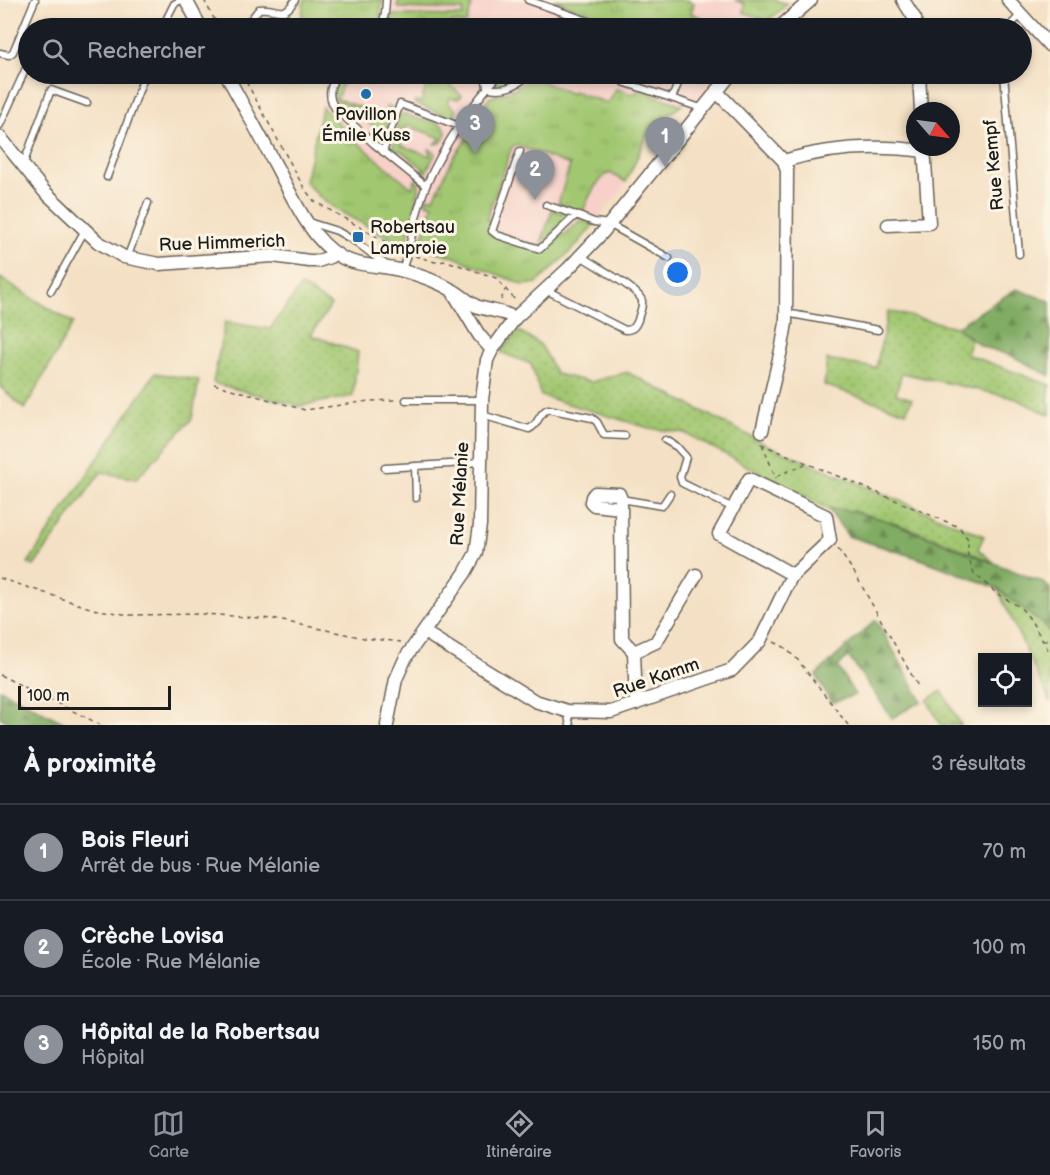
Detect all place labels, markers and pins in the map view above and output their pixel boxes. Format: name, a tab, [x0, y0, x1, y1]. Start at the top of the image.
marker: Pavillon Émile Kuss	[359, 87, 373, 101]
place label: Pavillon Émile Kuss	[321, 104, 411, 146]
pin: 3	[456, 104, 494, 154]
pin: 1	[646, 118, 684, 167]
pin: 2	[516, 150, 554, 200]
place label: Robertsau Lamproie	[370, 217, 455, 259]
marker: Robertsau Lamproie	[351, 230, 365, 244]

